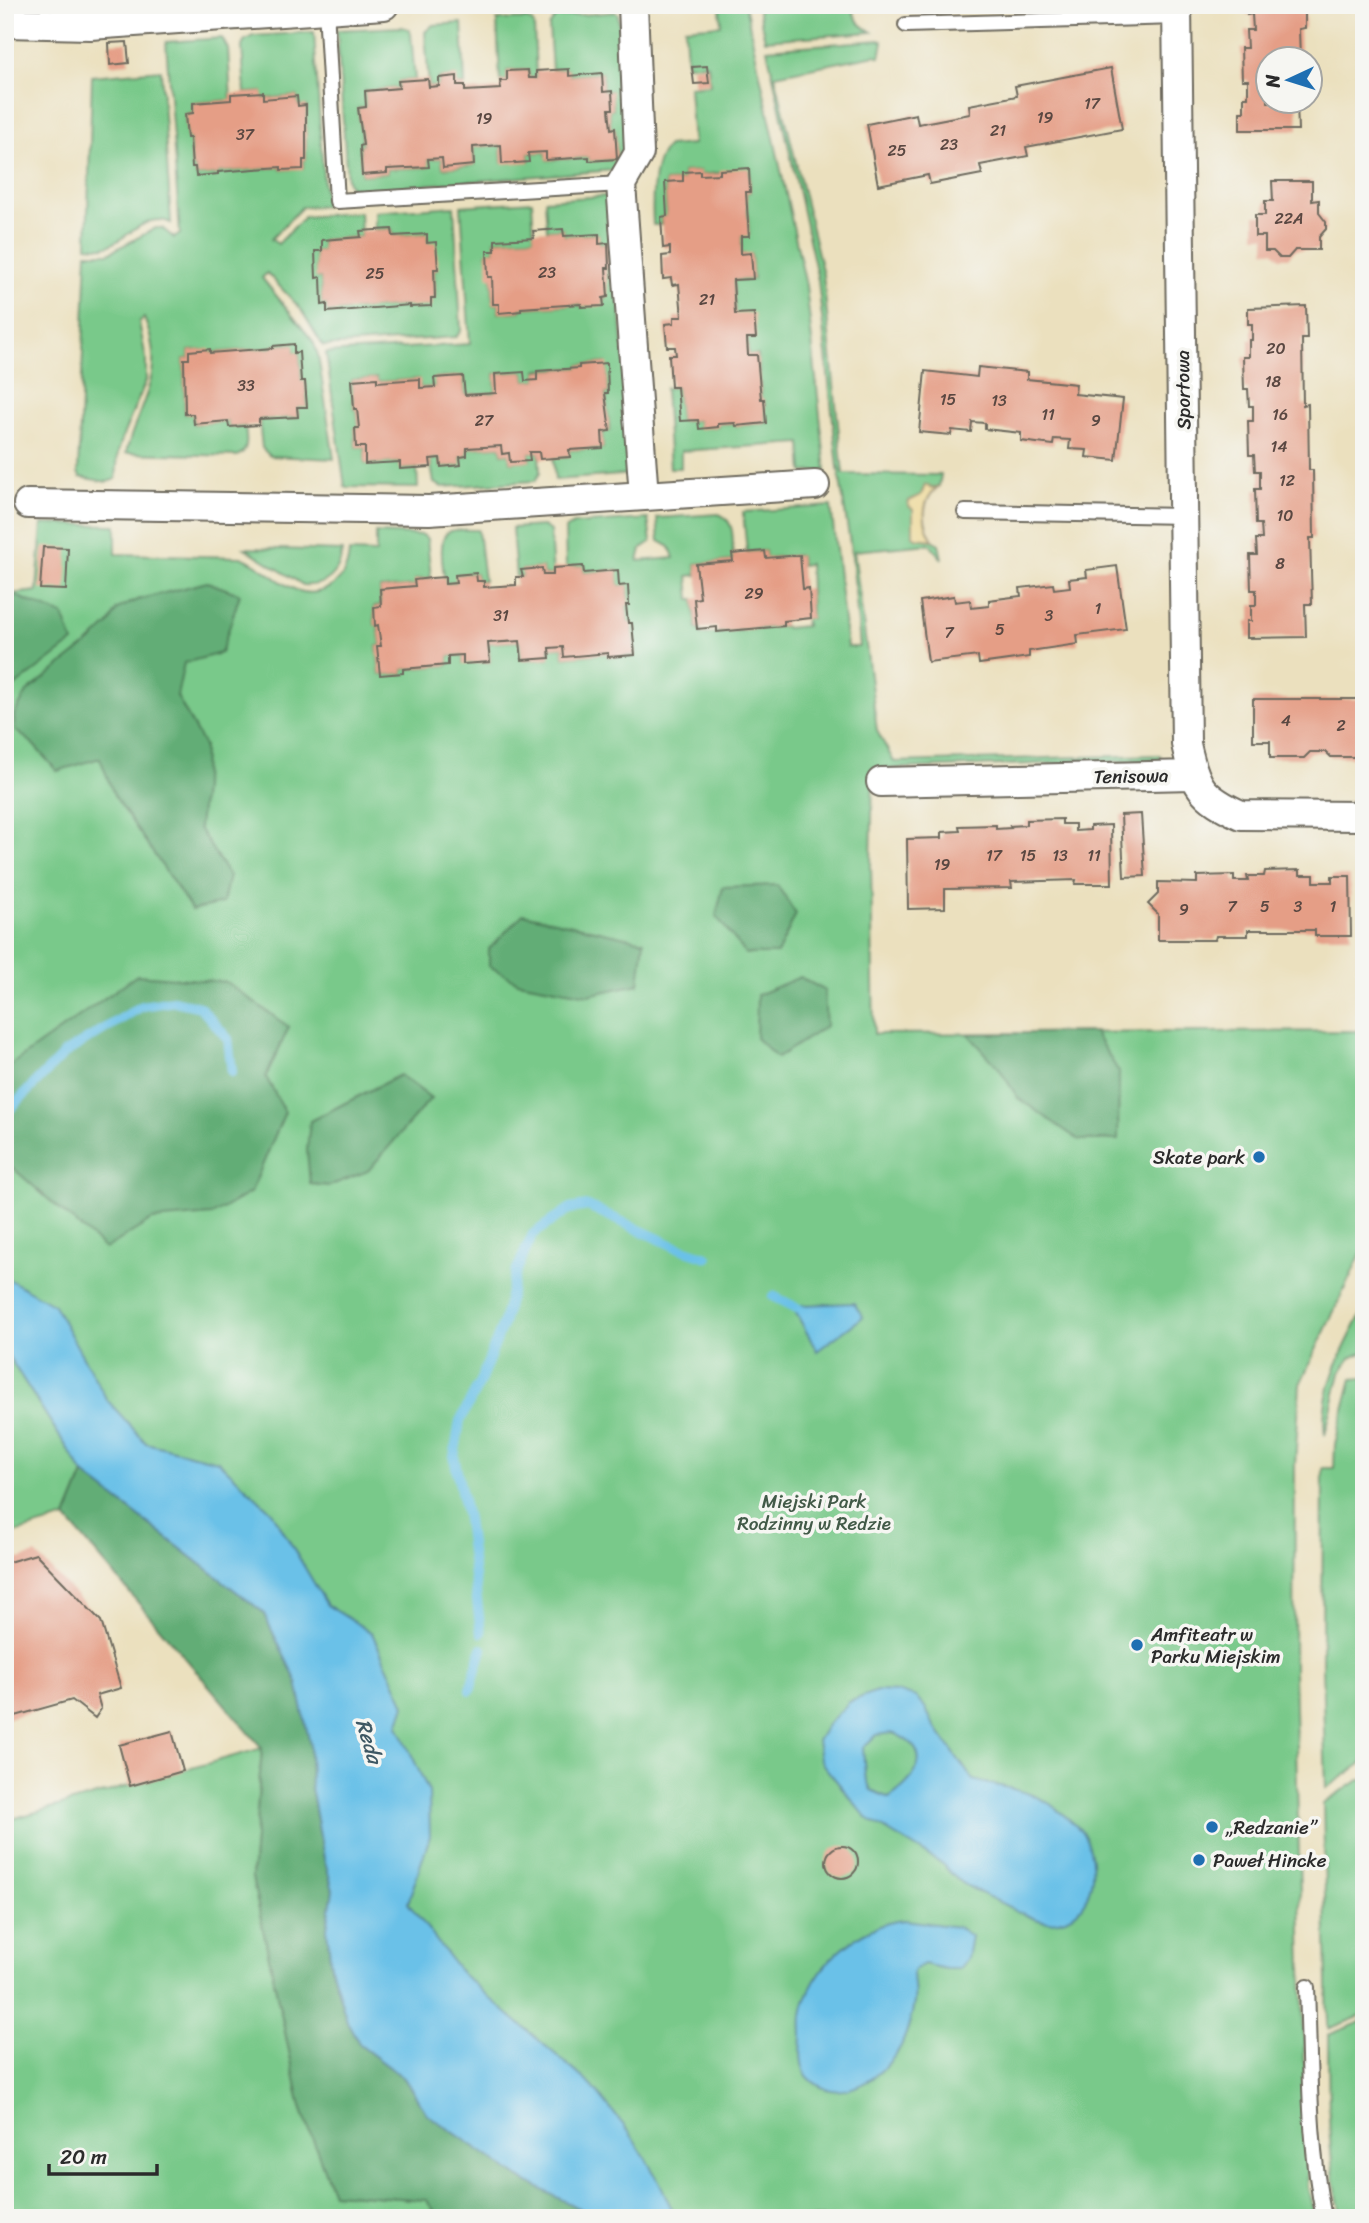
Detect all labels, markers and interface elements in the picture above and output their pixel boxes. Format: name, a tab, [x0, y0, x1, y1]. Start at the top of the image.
north arrow	[1254, 46, 1324, 116]
text: N	[1256, 73, 1290, 90]
house number: 17	[1084, 89, 1101, 118]
house number: 19	[1037, 103, 1054, 132]
house number: 19	[476, 104, 493, 133]
house number: 21	[990, 116, 1006, 145]
house number: 37	[236, 120, 255, 149]
house number: 23	[940, 130, 958, 159]
house number: 25	[887, 136, 907, 165]
house number: 22A	[1275, 204, 1303, 233]
house number: 23	[538, 258, 556, 287]
house number: 25	[365, 259, 385, 288]
house number: 21	[699, 285, 715, 314]
house number: 20	[1266, 334, 1286, 363]
street label: Sportowa	[1166, 350, 1200, 430]
house number: 18	[1265, 367, 1282, 396]
house number: 33	[237, 371, 255, 400]
house number: 15	[940, 385, 957, 414]
house number: 13	[991, 386, 1007, 415]
house number: 11	[1041, 400, 1055, 429]
house number: 16	[1272, 400, 1288, 429]
house number: 27	[475, 406, 494, 435]
house number: 9	[1091, 406, 1101, 435]
house number: 14	[1271, 432, 1287, 461]
house number: 12	[1279, 466, 1295, 495]
house number: 10	[1277, 501, 1293, 530]
house number: 8	[1275, 549, 1285, 578]
house number: 29	[744, 579, 764, 608]
house number: 1	[1095, 594, 1102, 623]
house number: 31	[493, 601, 509, 630]
house number: 3	[1045, 601, 1054, 630]
house number: 5	[995, 615, 1005, 644]
house number: 7	[944, 618, 954, 647]
house number: 4	[1281, 706, 1291, 735]
house number: 2	[1336, 711, 1346, 740]
street label: Tenisowa	[1093, 759, 1169, 793]
house number: 17	[986, 841, 1003, 870]
house number: 15	[1020, 841, 1037, 870]
house number: 13	[1052, 841, 1068, 870]
house number: 11	[1087, 841, 1101, 870]
house number: 19	[934, 850, 951, 879]
house number: 7	[1227, 892, 1237, 921]
house number: 5	[1260, 892, 1270, 921]
house number: 3	[1294, 892, 1303, 921]
house number: 1	[1330, 892, 1337, 921]
house number: 9	[1179, 895, 1189, 924]
place label: Skate park	[1153, 1141, 1245, 1174]
marker: Skate park	[1251, 1149, 1267, 1165]
park label: Miejski Park Rodzinny w Redzie	[737, 1485, 891, 1540]
place label: Amfiteatr w Parku Miejskim	[1150, 1618, 1281, 1673]
marker: Amfiteatr w Parku Miejskim	[1129, 1637, 1145, 1653]
water label: Reda	[344, 1714, 394, 1770]
place label: „Redzanie”	[1225, 1811, 1319, 1844]
marker: „Redzanie”	[1204, 1819, 1220, 1835]
place label: Paweł Hincke	[1213, 1844, 1327, 1877]
marker: Paweł Hincke	[1191, 1852, 1207, 1868]
scale bar	[49, 2132, 158, 2176]
text: 20 m	[60, 2138, 107, 2176]

